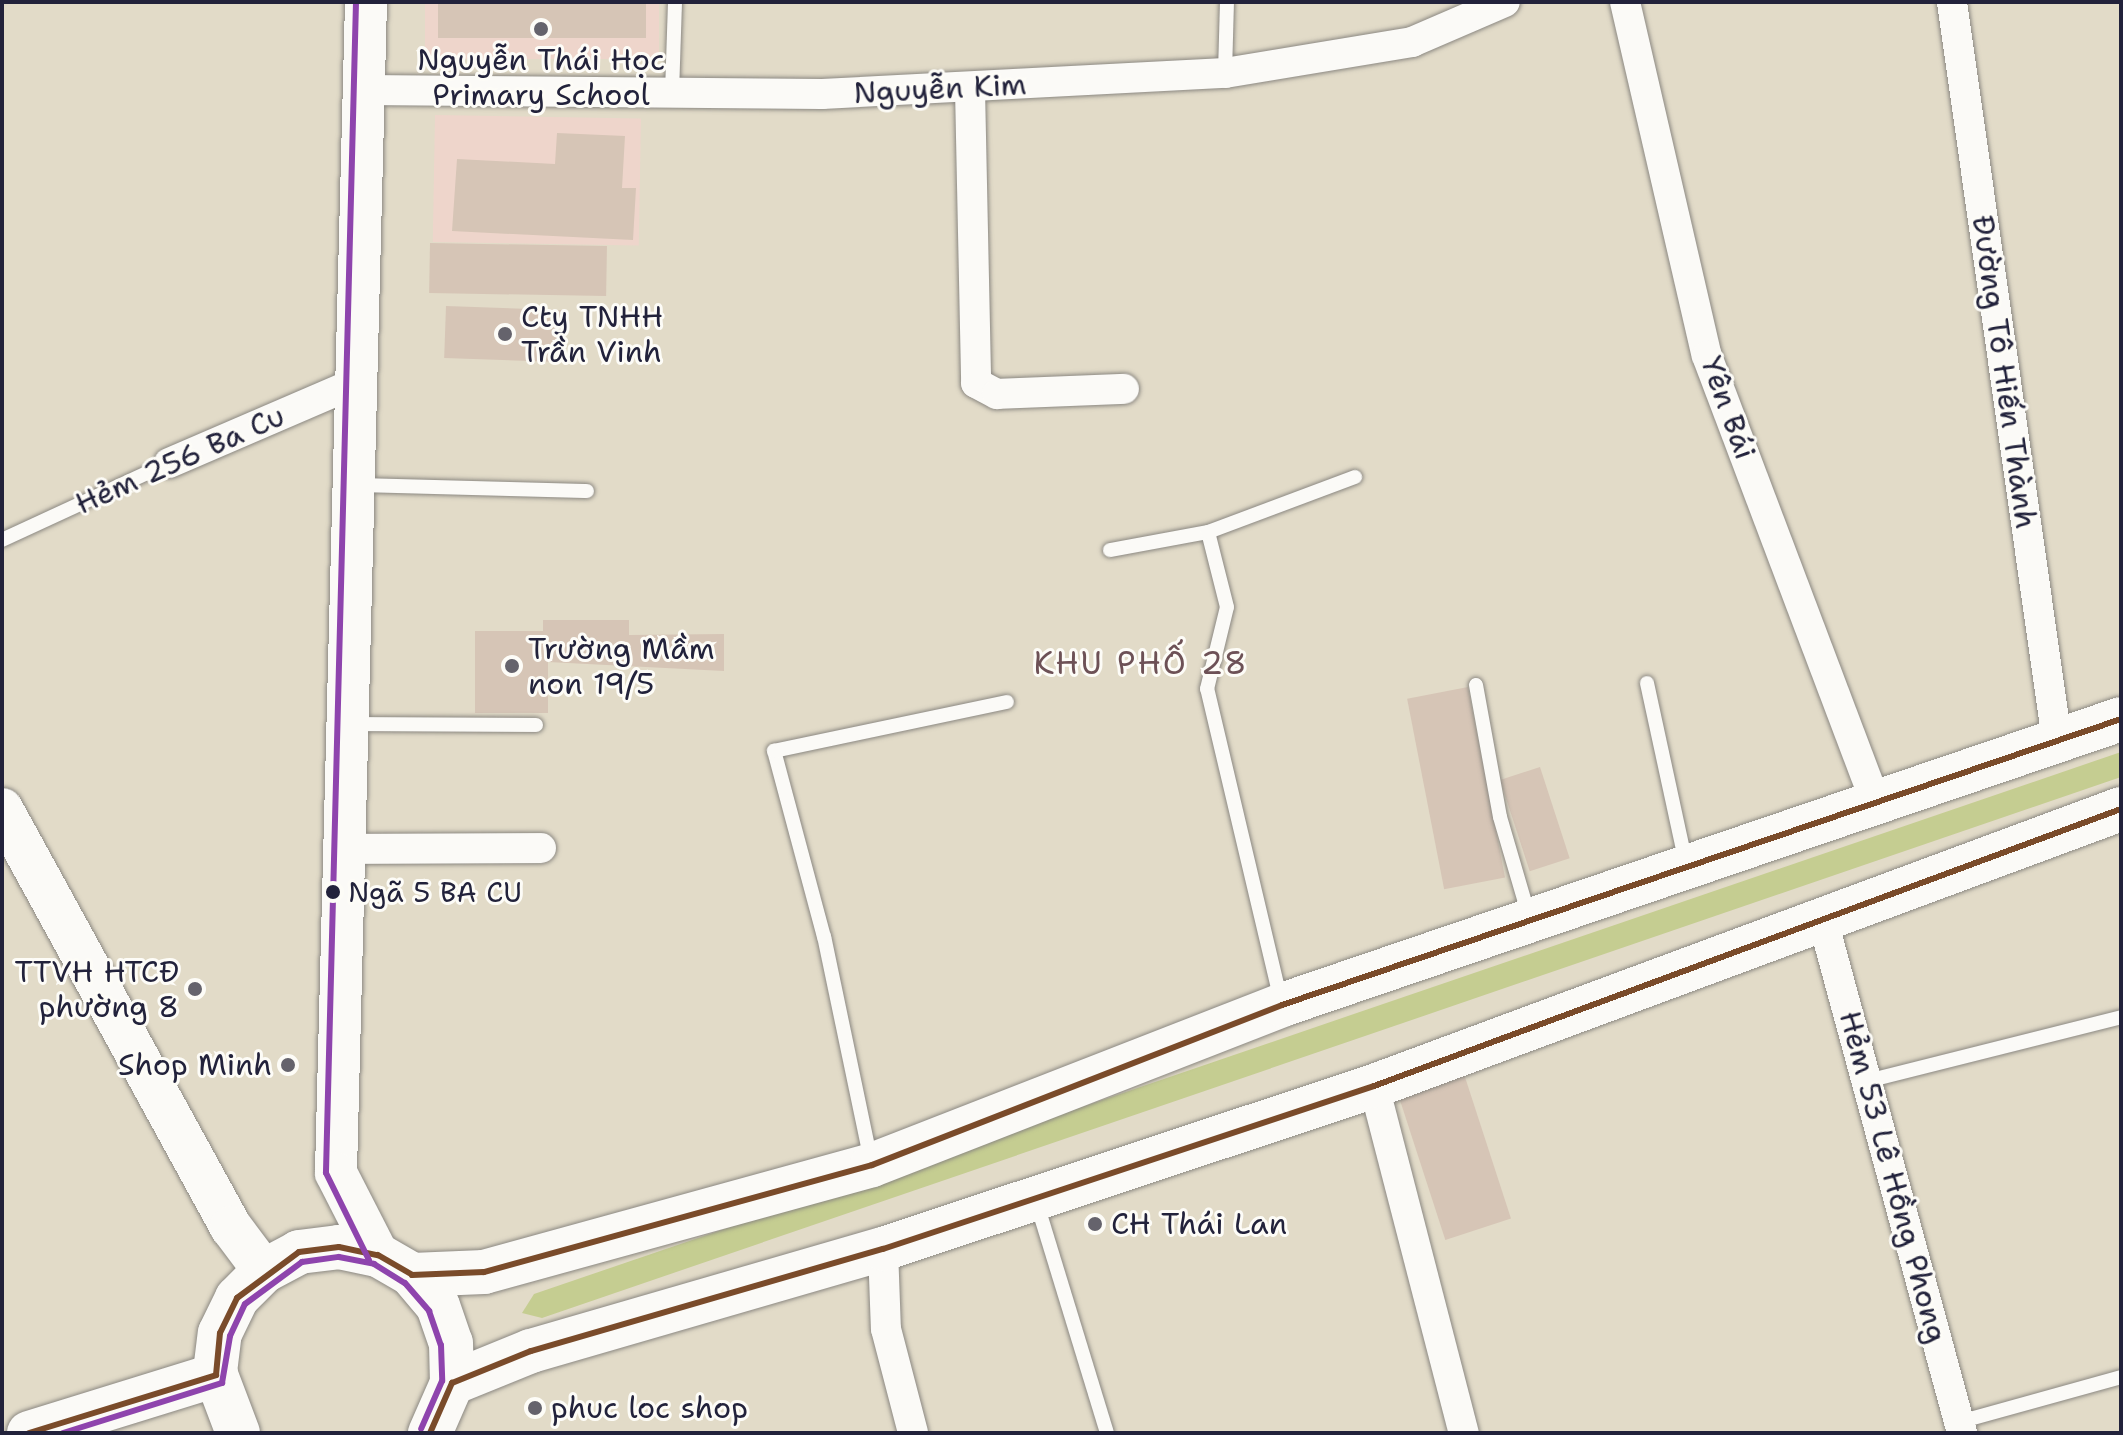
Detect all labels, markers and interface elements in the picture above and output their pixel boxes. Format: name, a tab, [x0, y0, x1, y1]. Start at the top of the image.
marker: Nguyễn Thái Học Primary School	[532, 20, 550, 38]
place label: Nguyễn Thái Học Primary School	[417, 42, 665, 112]
street label: Nguyễn Kim	[853, 66, 1027, 112]
street label: Đường Tô Hiến Thành	[1964, 213, 2044, 531]
place label: Cty TNHH Trần Vinh	[521, 299, 663, 370]
marker: Cty TNHH Trần Vinh	[496, 325, 514, 343]
street label: Yên Bái	[1693, 352, 1763, 464]
street label: Hẻm 256 Ba Cu	[70, 398, 290, 522]
place label: Trường Mầm non 19/5	[528, 631, 715, 702]
district label: KHU PHỐ 28	[1033, 644, 1249, 682]
marker: Trường Mầm non 19/5	[503, 657, 521, 675]
place label: Ngã 5 BA CU	[348, 875, 522, 909]
marker: Ngã 5 BA CU	[325, 884, 341, 900]
place label: TTVH HTCĐ phường 8	[14, 954, 179, 1024]
marker: TTVH HTCĐ phường 8	[186, 980, 204, 998]
street label: Hẻm 53 Lê Hồng Phong	[1831, 1007, 1955, 1347]
place label: Shop Minh	[118, 1047, 272, 1083]
marker: Shop Minh	[279, 1056, 297, 1074]
place label: CH Thái Lan	[1111, 1206, 1287, 1242]
marker: CH Thái Lan	[1086, 1215, 1104, 1233]
place label: phuc loc shop	[551, 1390, 748, 1426]
marker: phuc loc shop	[526, 1399, 544, 1417]

